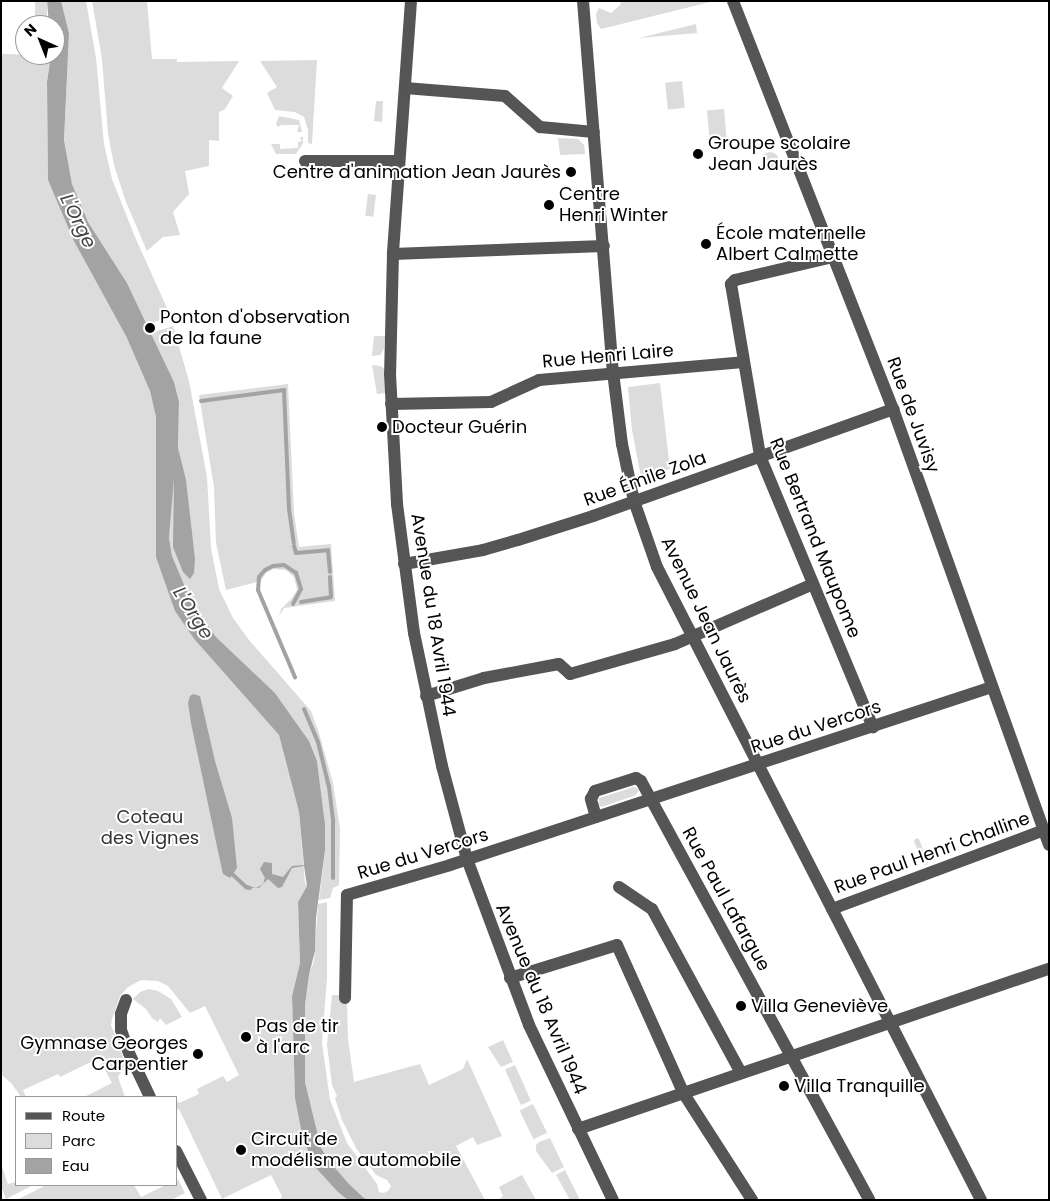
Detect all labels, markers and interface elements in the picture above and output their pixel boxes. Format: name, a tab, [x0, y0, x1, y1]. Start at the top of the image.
north arrow	[15, 15, 65, 65]
text: N	[20, 19, 41, 41]
place label: Groupe scolaire Jean Jaurès	[708, 133, 851, 176]
marker: Groupe scolaire Jean Jaurès	[692, 148, 704, 160]
place label: Centre d'animation Jean Jaurès	[273, 161, 561, 183]
marker: Centre d'animation Jean Jaurès	[565, 166, 577, 178]
place label: Centre Henri Winter	[559, 184, 668, 226]
water label: L'Orge	[55, 190, 101, 252]
marker: Centre Henri Winter	[543, 199, 555, 211]
place label: École maternelle Albert Calmette	[716, 223, 866, 266]
marker: École maternelle Albert Calmette	[700, 238, 712, 250]
place label: Ponton d'observation de la faune	[160, 307, 350, 350]
marker: Ponton d'observation de la faune	[144, 322, 156, 334]
street label: Rue Henri Laire	[541, 339, 675, 373]
street label: Rue de Juvisy	[882, 354, 944, 476]
place label: Docteur Guérin	[392, 416, 527, 438]
marker: Docteur Guérin	[376, 421, 388, 433]
street label: Rue Bertrand Maupome	[765, 435, 865, 641]
street label: Rue Émile Zola	[581, 447, 709, 511]
street label: Avenue du 18 Avril 1944	[406, 512, 460, 718]
street label: Avenue Jean Jaurès	[656, 533, 756, 707]
water label: L'Orge	[168, 582, 218, 644]
street label: Rue du Vercors	[748, 696, 884, 758]
park label: Coteau des Vignes	[101, 807, 199, 850]
street label: Rue Paul Henri Challine	[831, 808, 1033, 898]
street label: Rue Paul Lafargue	[677, 823, 775, 975]
street label: Rue du Vercors	[355, 824, 491, 884]
street label: Avenue du 18 Avril 1944	[491, 900, 591, 1098]
place label: Villa Geneviève	[751, 995, 888, 1017]
marker: Villa Geneviève	[735, 1000, 747, 1012]
place label: Pas de tir à l'arc	[256, 1016, 339, 1058]
marker: Pas de tir à l'arc	[240, 1031, 252, 1043]
place label: Gymnase Georges Carpentier	[20, 1033, 188, 1076]
marker: Gymnase Georges Carpentier	[192, 1048, 204, 1060]
place label: Villa Tranquille	[794, 1075, 925, 1097]
marker: Villa Tranquille	[778, 1080, 790, 1092]
legend	[15, 1096, 178, 1186]
text: Route	[62, 1105, 105, 1126]
place label: Circuit de modélisme automobile	[251, 1129, 461, 1172]
text: Parc	[62, 1130, 96, 1151]
marker: Circuit de modélisme automobile	[235, 1144, 247, 1156]
text: Eau	[62, 1155, 89, 1176]

